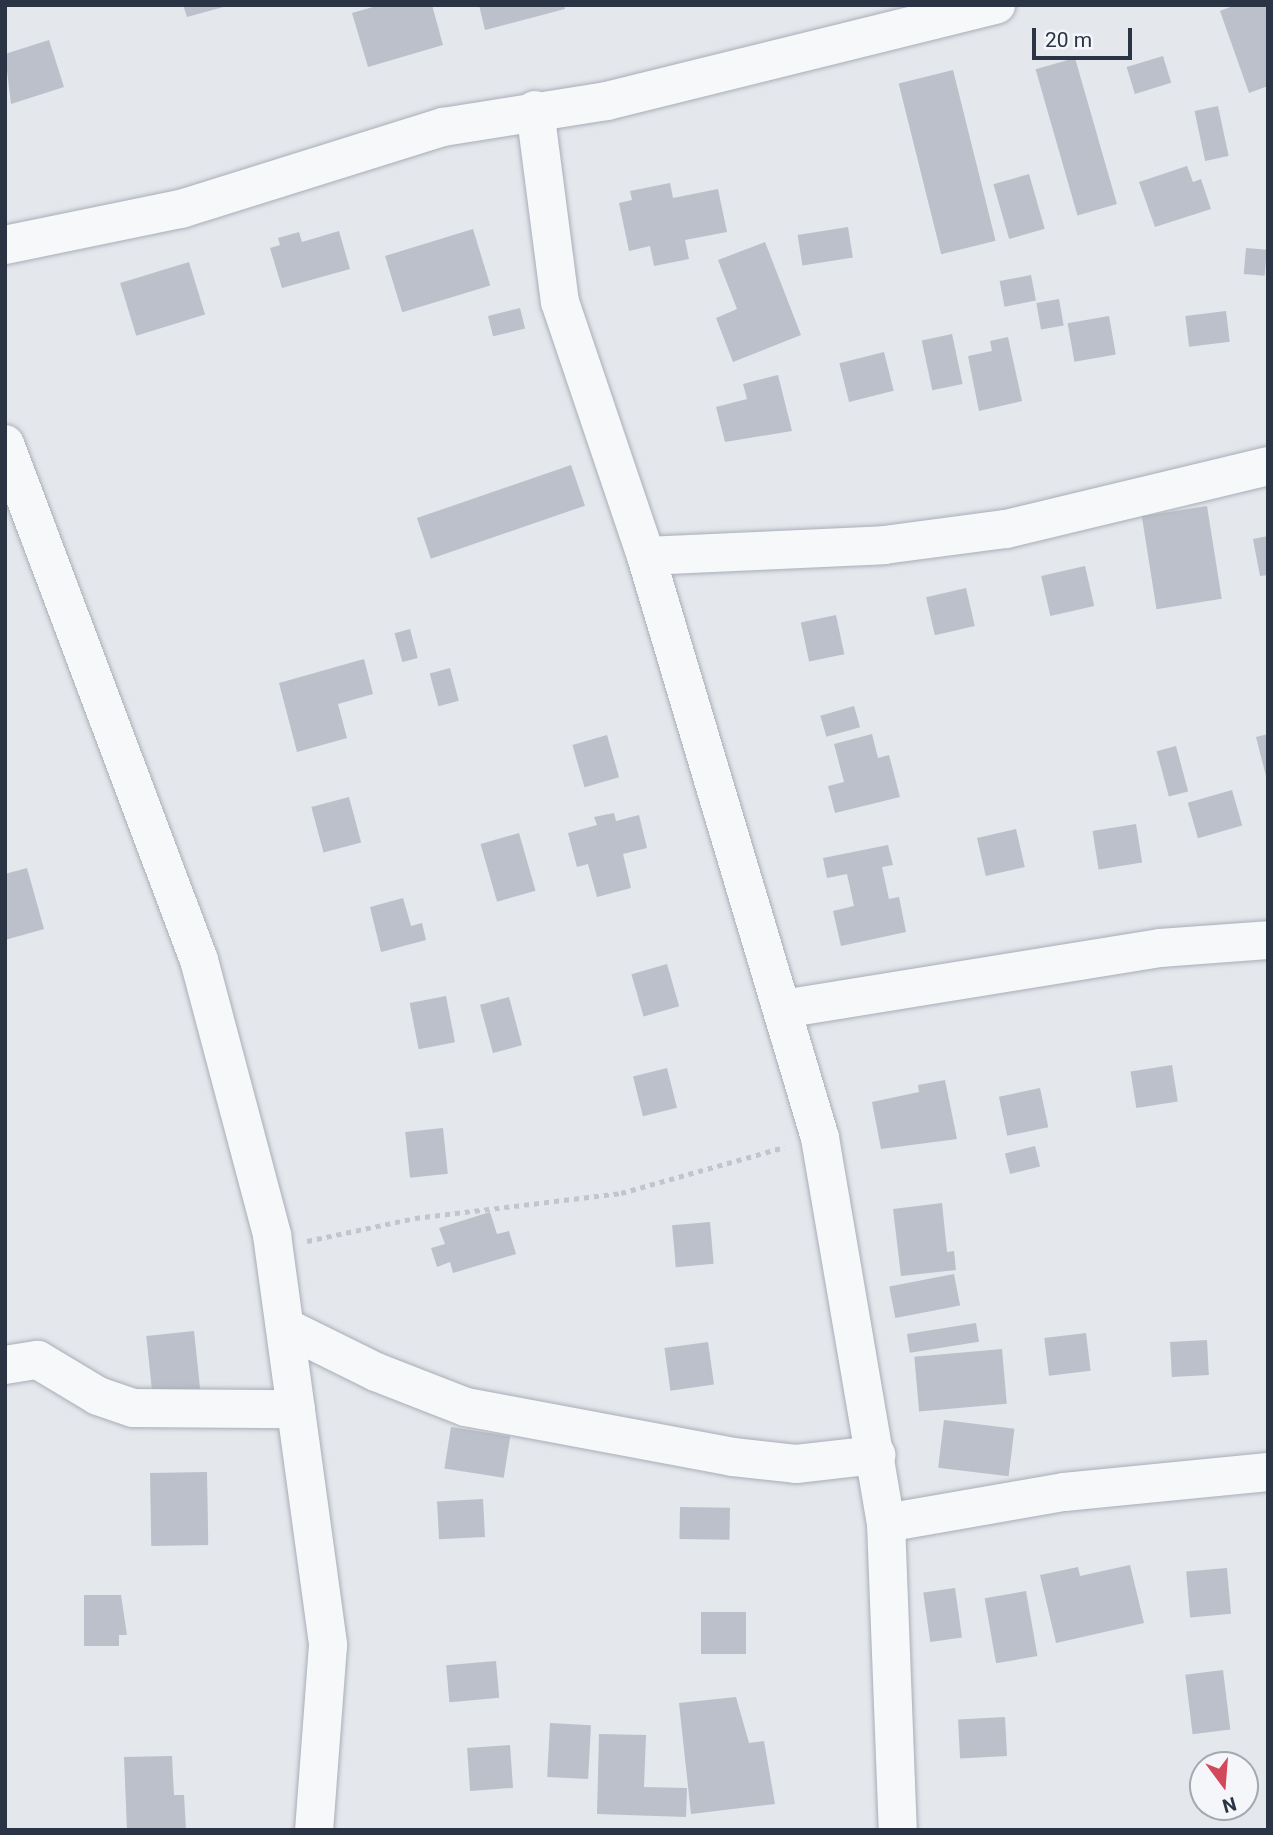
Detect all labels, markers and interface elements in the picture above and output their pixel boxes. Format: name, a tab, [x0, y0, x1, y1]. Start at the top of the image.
scale bar	[1035, 14, 1135, 58]
text: 20 m	[1045, 28, 1092, 52]
north arrow	[1189, 1751, 1259, 1821]
text: N	[1220, 1792, 1239, 1818]

